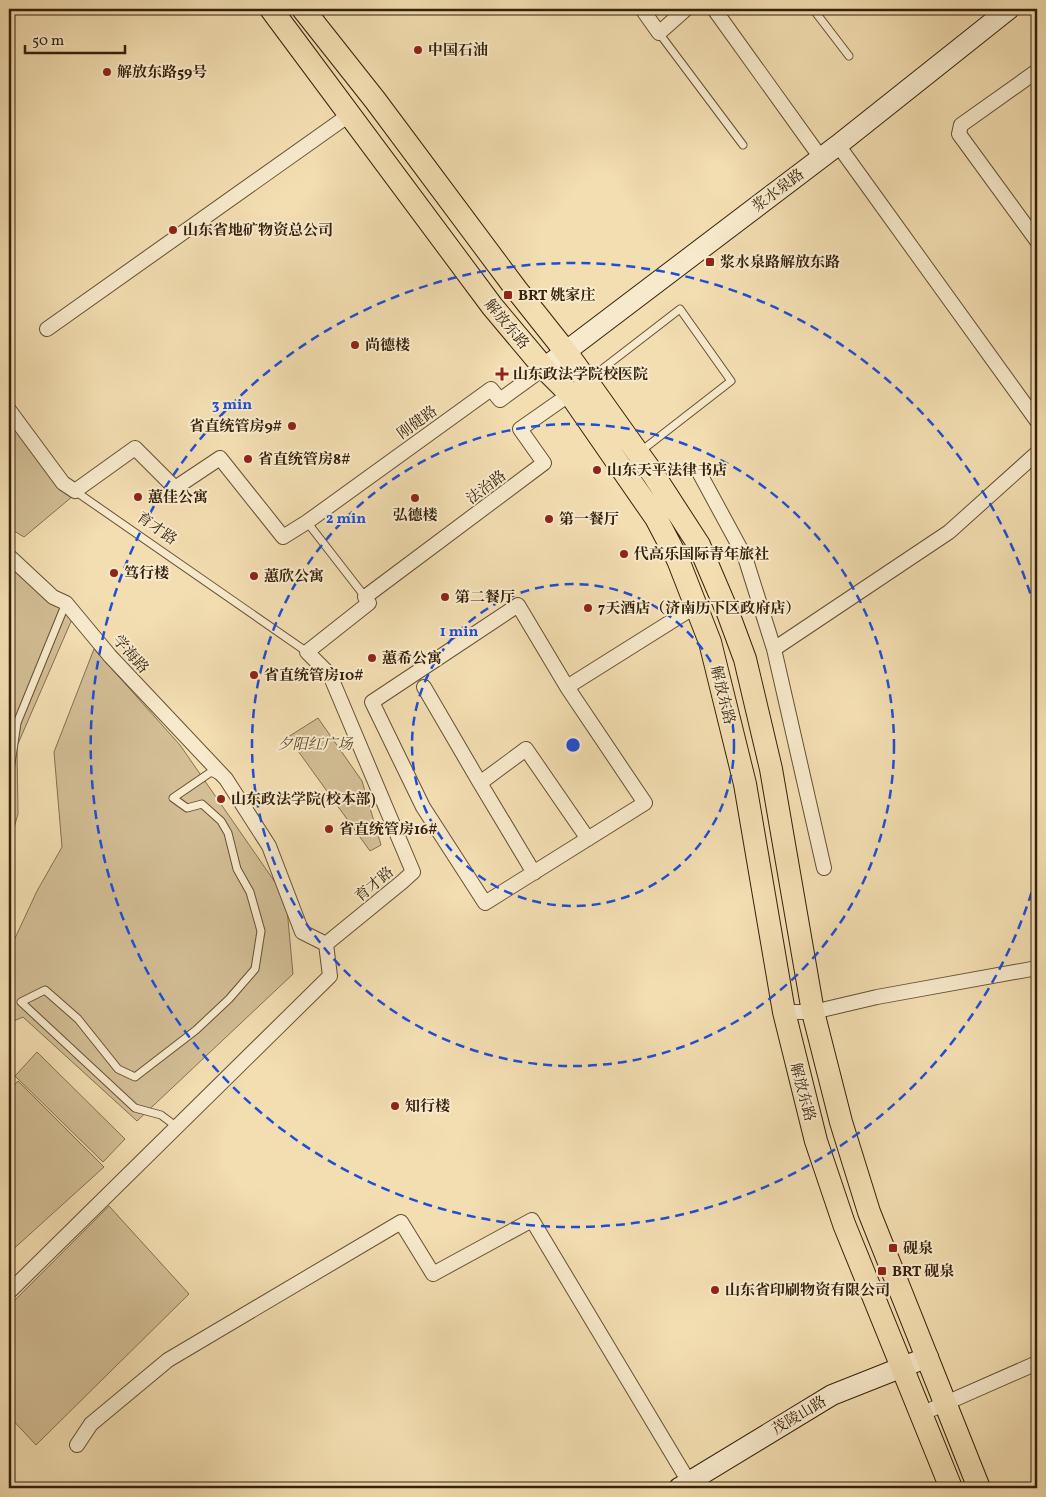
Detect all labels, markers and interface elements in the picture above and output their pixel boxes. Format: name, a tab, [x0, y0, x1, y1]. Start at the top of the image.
scale bar	[25, 22, 125, 54]
text: 50 m	[32, 31, 64, 52]
place label: 中国石油	[428, 41, 488, 62]
marker: 中国石油	[412, 44, 424, 56]
place label: 解放东路59号	[117, 63, 207, 84]
marker: 解放东路59号	[101, 66, 113, 78]
street label: 浆水泉路	[749, 165, 809, 218]
place label: 山东省地矿物资总公司	[183, 221, 333, 242]
marker: 山东省地矿物资总公司	[167, 224, 179, 236]
place label: 浆水泉路解放东路	[720, 253, 840, 274]
marker: 浆水泉路解放东路	[704, 256, 716, 268]
place label: BRT 姚家庄	[518, 286, 595, 307]
marker: BRT 姚家庄	[502, 289, 514, 301]
street label: 解放东路	[479, 295, 533, 355]
place label: 尚德楼	[365, 336, 410, 357]
marker: 尚德楼	[349, 339, 361, 351]
place label: 山东政法学院校医院	[513, 365, 648, 386]
marker: 山东政法学院校医院	[495, 367, 509, 381]
text: 3 min	[212, 395, 252, 416]
street label: 刚健路	[394, 401, 442, 445]
place label: 省直统管房9#	[190, 417, 282, 438]
marker: 省直统管房9#	[286, 420, 298, 432]
place label: 省直统管房8#	[258, 450, 350, 471]
marker: 省直统管房8#	[242, 453, 254, 465]
place label: 山东天平法律书店	[607, 461, 727, 482]
marker: 山东天平法律书店	[591, 464, 603, 476]
street label: 法治路	[463, 466, 511, 510]
place label: 蕙佳公寓	[148, 488, 208, 509]
marker: 蕙佳公寓	[132, 491, 144, 503]
marker: 弘德楼	[409, 492, 421, 504]
place label: 弘德楼	[392, 506, 438, 527]
street label: 育才路	[132, 508, 181, 551]
text: 2 min	[326, 509, 366, 530]
place label: 第一餐厅	[559, 510, 619, 531]
marker: 第一餐厅	[543, 513, 555, 525]
place label: 代高乐国际青年旅社	[634, 545, 769, 566]
marker: 代高乐国际青年旅社	[618, 548, 630, 560]
place label: 笃行楼	[124, 564, 169, 585]
marker: 笃行楼	[108, 567, 120, 579]
place label: 蕙欣公寓	[264, 567, 324, 588]
marker: 蕙欣公寓	[248, 570, 260, 582]
place label: 第二餐厅	[455, 588, 515, 609]
marker: 第二餐厅	[439, 591, 451, 603]
place label: 7天酒店（济南历下区政府店）	[598, 599, 800, 620]
marker: 7天酒店（济南历下区政府店）	[582, 602, 594, 614]
text: 1 min	[440, 622, 478, 643]
street label: 学海路	[107, 631, 153, 679]
place label: 蕙希公寓	[382, 649, 442, 670]
marker: 蕙希公寓	[366, 652, 378, 664]
street label: 解放东路	[704, 664, 739, 727]
place label: 省直统管房10#	[264, 666, 363, 687]
marker: 省直统管房10#	[248, 669, 260, 681]
park label: 夕阳红广场	[277, 735, 354, 756]
centre of rings	[564, 736, 582, 754]
place label: 山东政法学院(校本部)	[231, 790, 376, 811]
marker: 山东政法学院(校本部)	[215, 793, 227, 805]
place label: 省直统管房16#	[339, 820, 437, 841]
marker: 省直统管房16#	[323, 823, 335, 835]
street label: 育才路	[351, 863, 399, 908]
street label: 解放东路	[784, 1061, 819, 1124]
place label: 知行楼	[405, 1097, 450, 1118]
marker: 知行楼	[389, 1100, 401, 1112]
place label: 砚泉	[903, 1239, 933, 1260]
marker: 砚泉	[887, 1242, 899, 1254]
place label: BRT 砚泉	[892, 1262, 954, 1283]
marker: BRT 砚泉	[876, 1265, 888, 1277]
place label: 山东省印刷物资有限公司	[725, 1281, 890, 1302]
marker: 山东省印刷物资有限公司	[709, 1284, 721, 1296]
street label: 茂陵山路	[769, 1392, 831, 1441]

